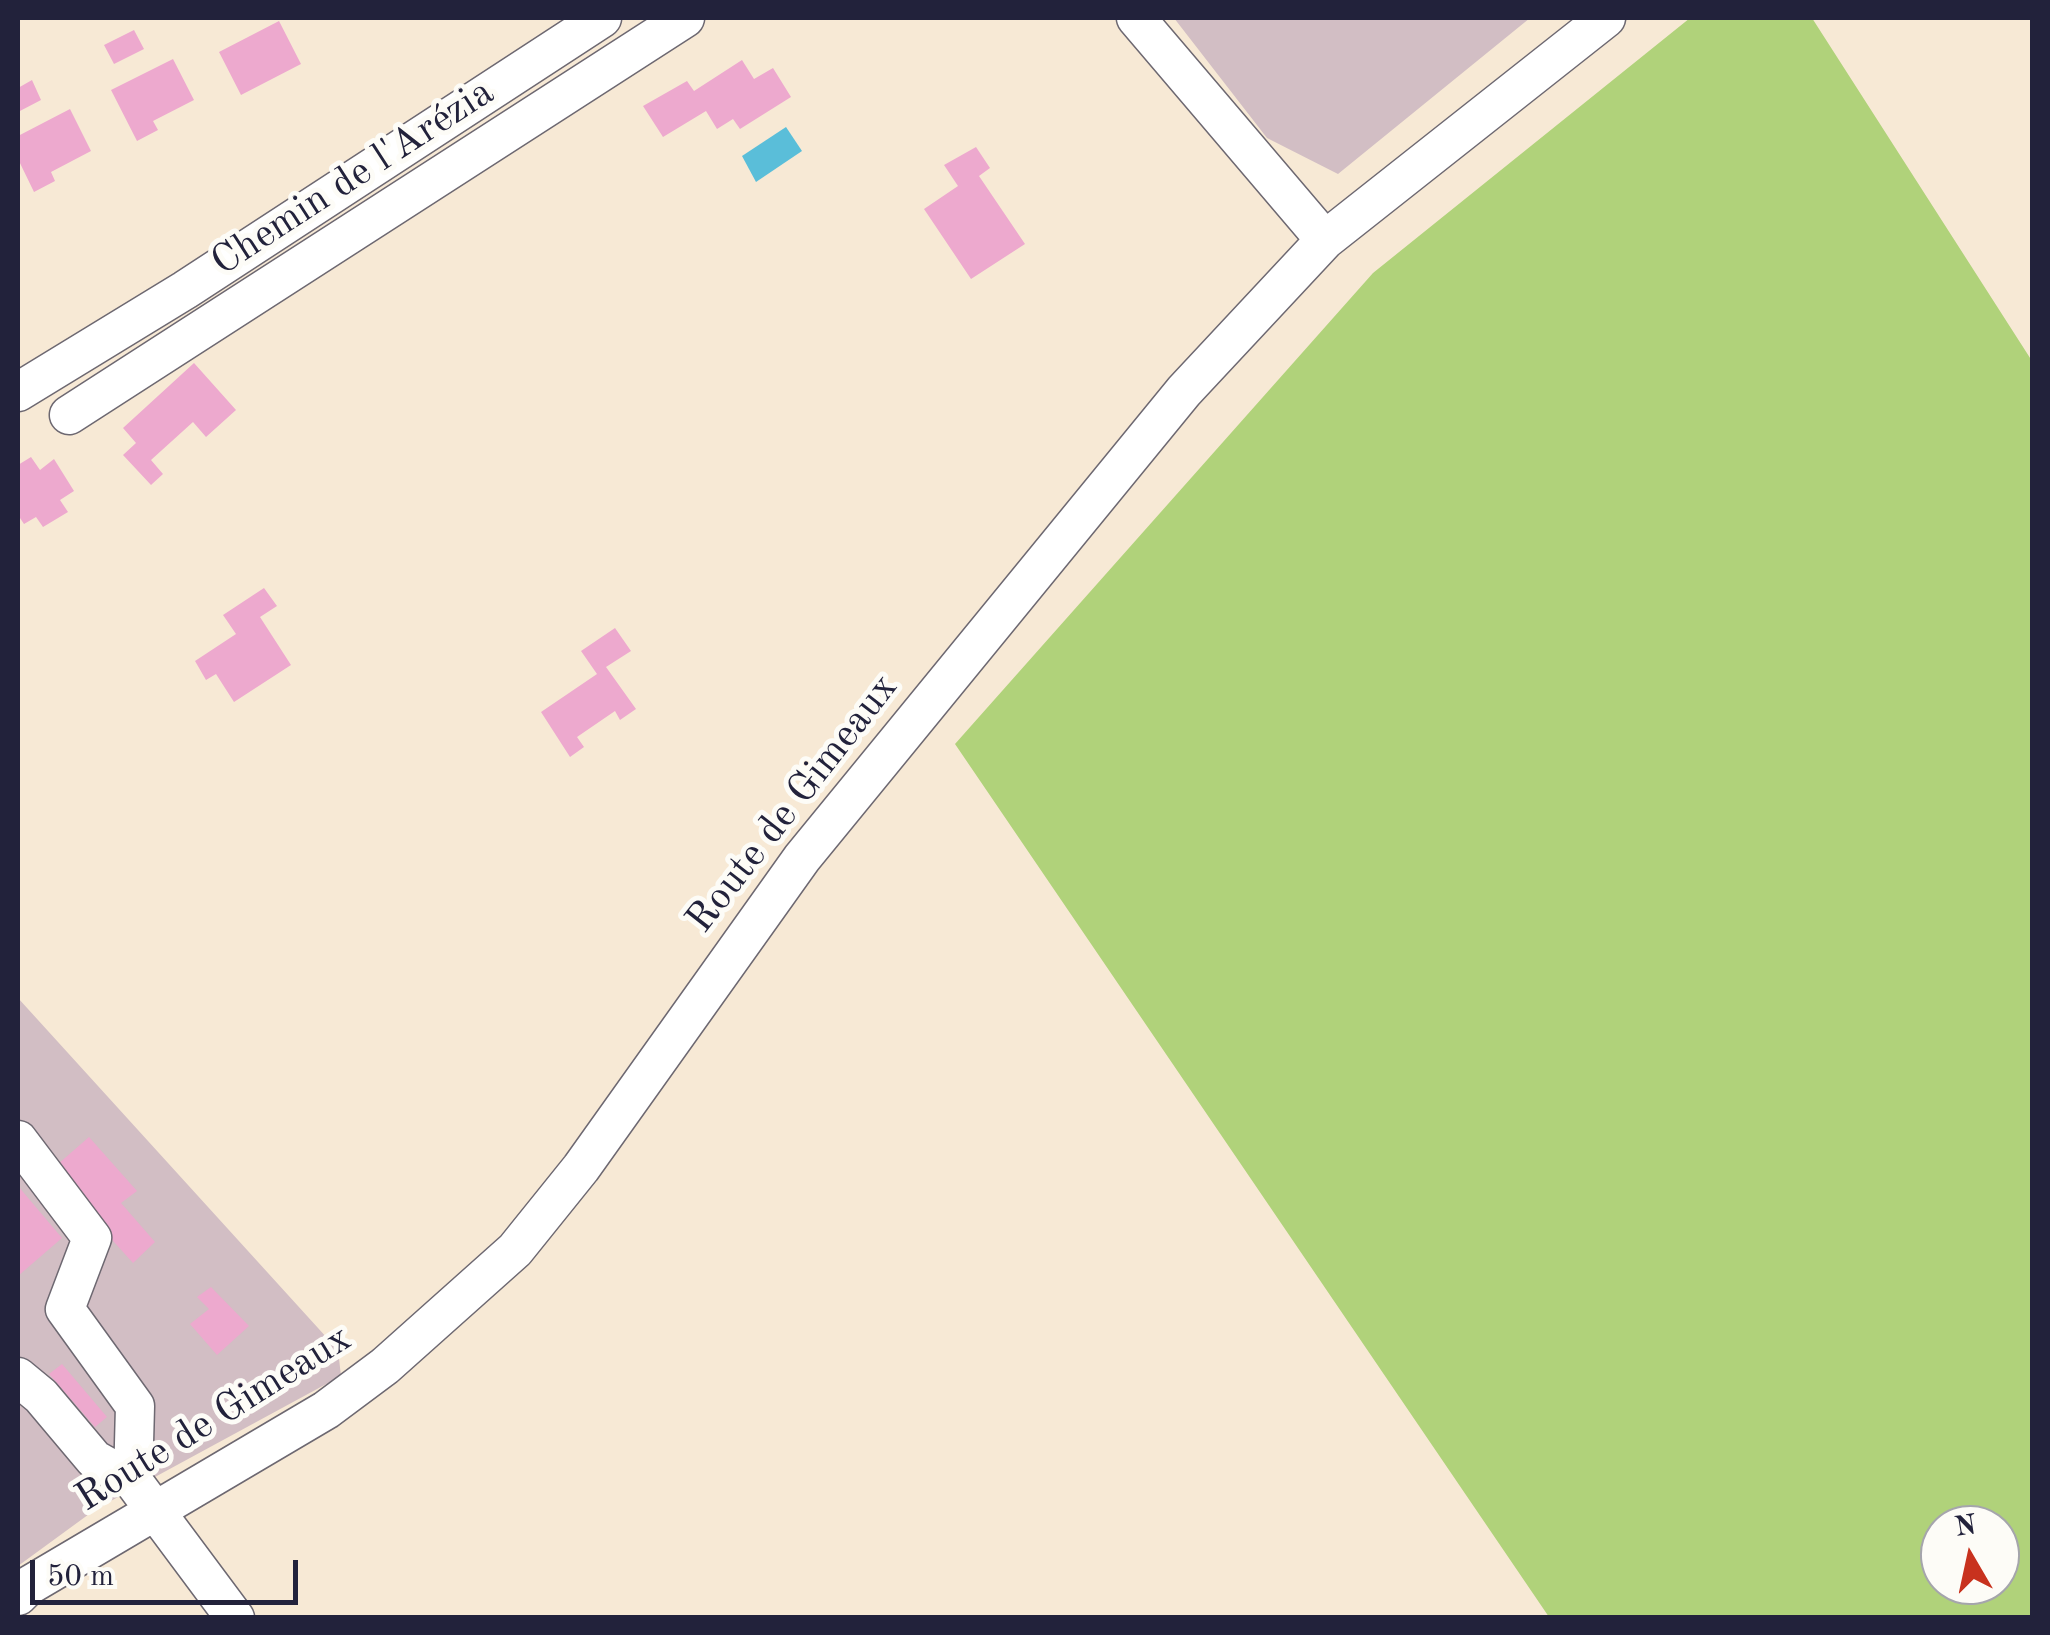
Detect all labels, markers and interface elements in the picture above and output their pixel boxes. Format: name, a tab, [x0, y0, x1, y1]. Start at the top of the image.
street label: Chemin de l'Arézia	[203, 69, 503, 287]
street label: Route de Gimeaux	[677, 665, 909, 943]
street label: Route de Gimeaux	[67, 1315, 361, 1523]
north arrow	[1920, 1505, 2020, 1605]
text: N	[1953, 1512, 1978, 1543]
scale bar	[35, 1540, 302, 1602]
text: 50 m	[47, 1562, 114, 1592]

